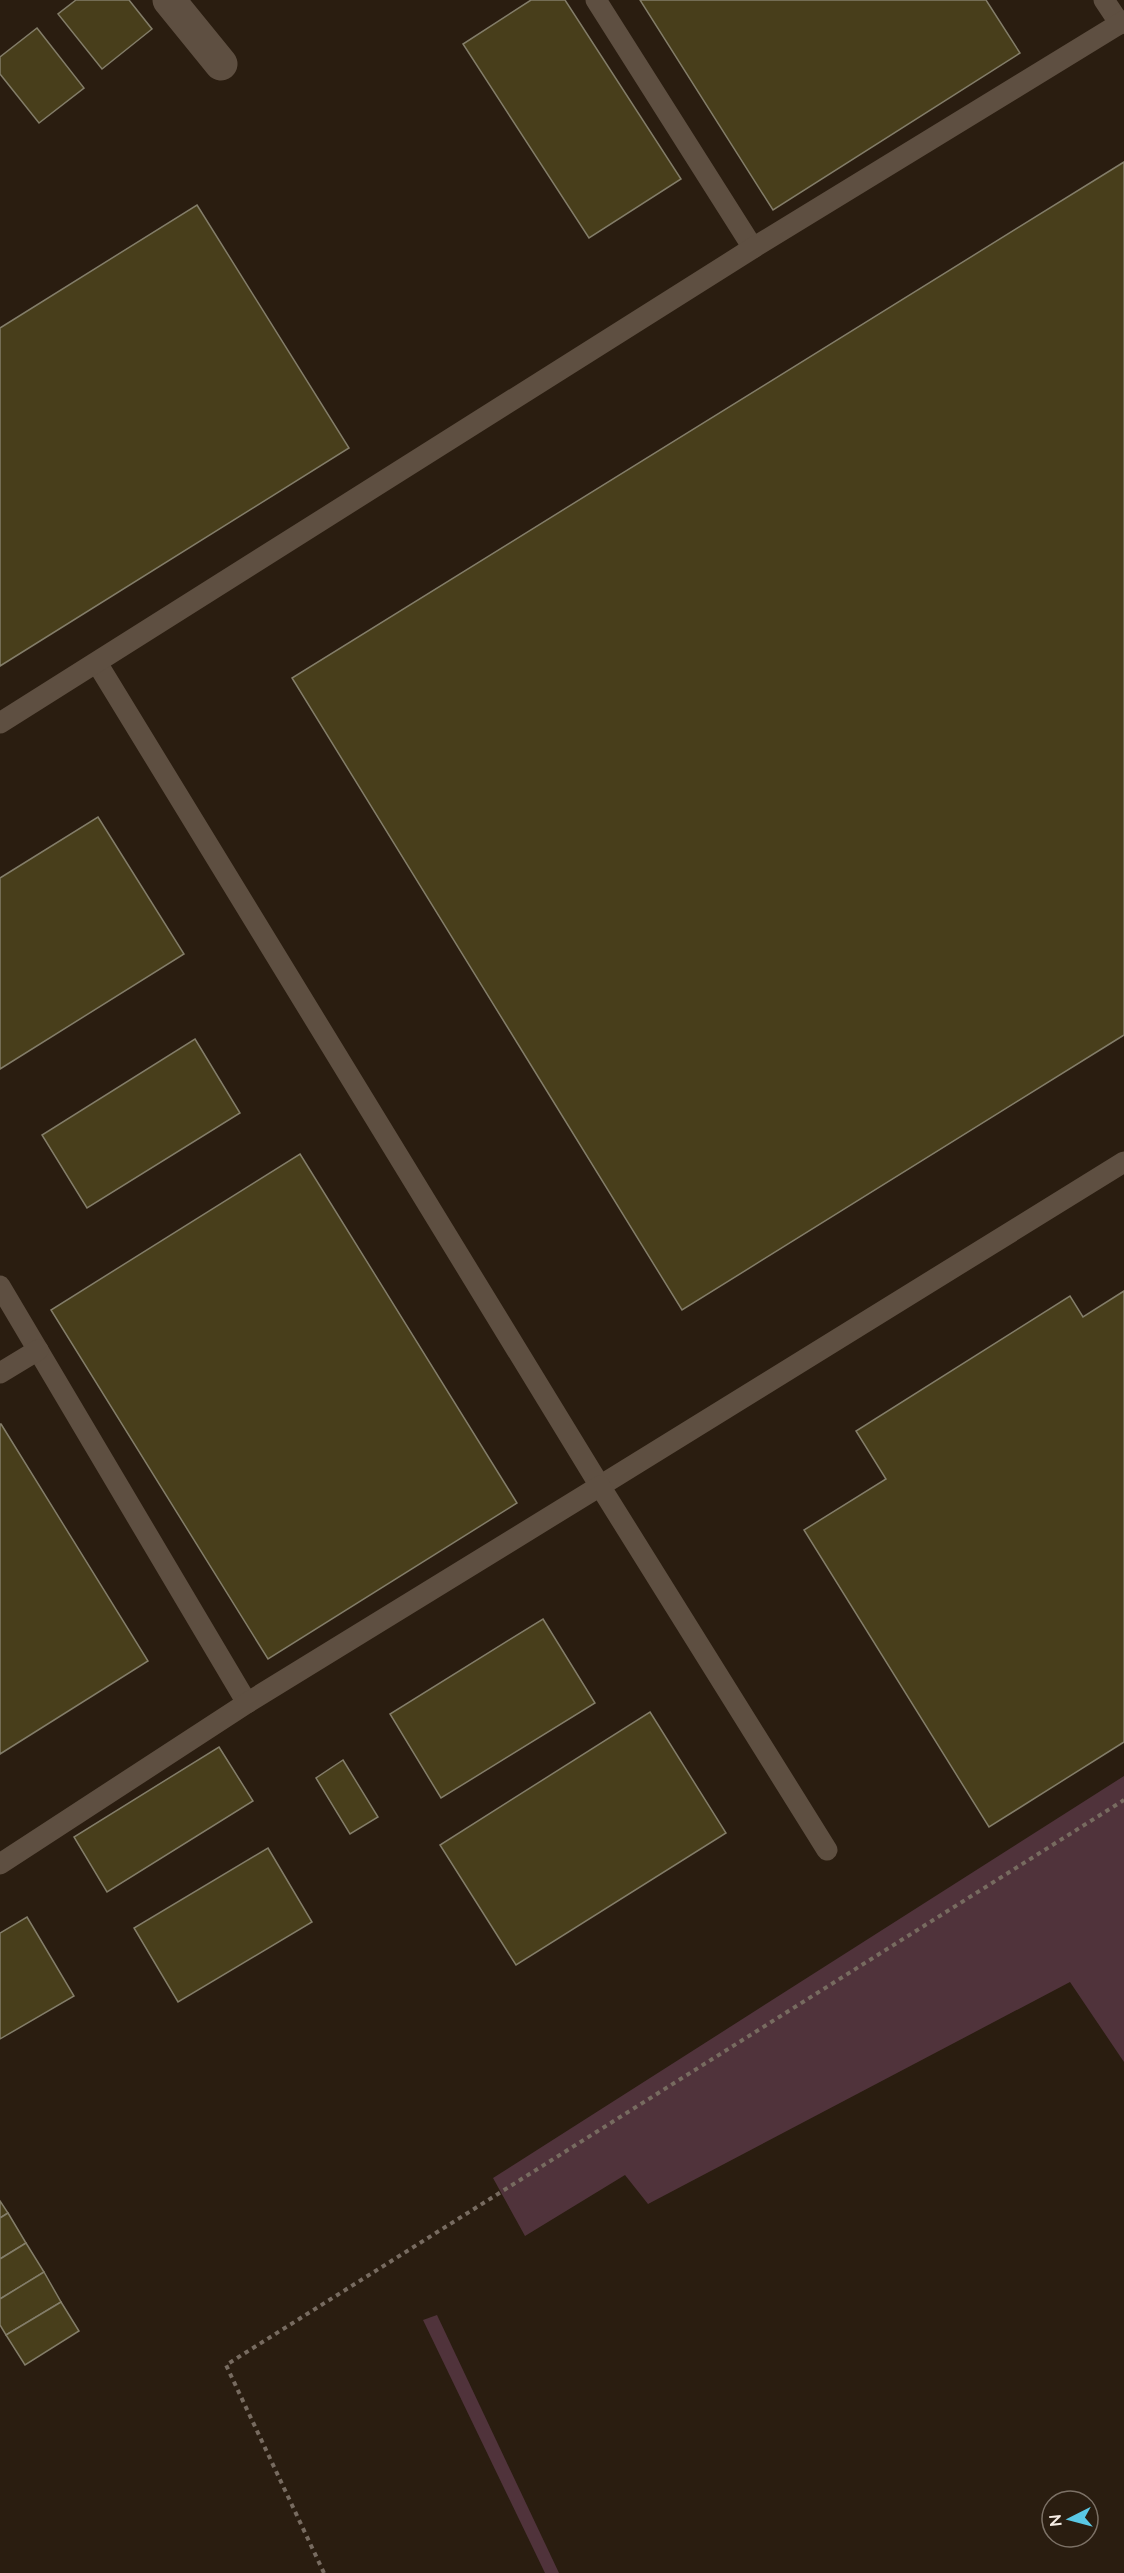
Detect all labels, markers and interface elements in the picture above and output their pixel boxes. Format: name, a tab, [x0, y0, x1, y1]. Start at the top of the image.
north arrow	[1040, 2489, 1100, 2549]
text: N	[1044, 2513, 1065, 2528]

